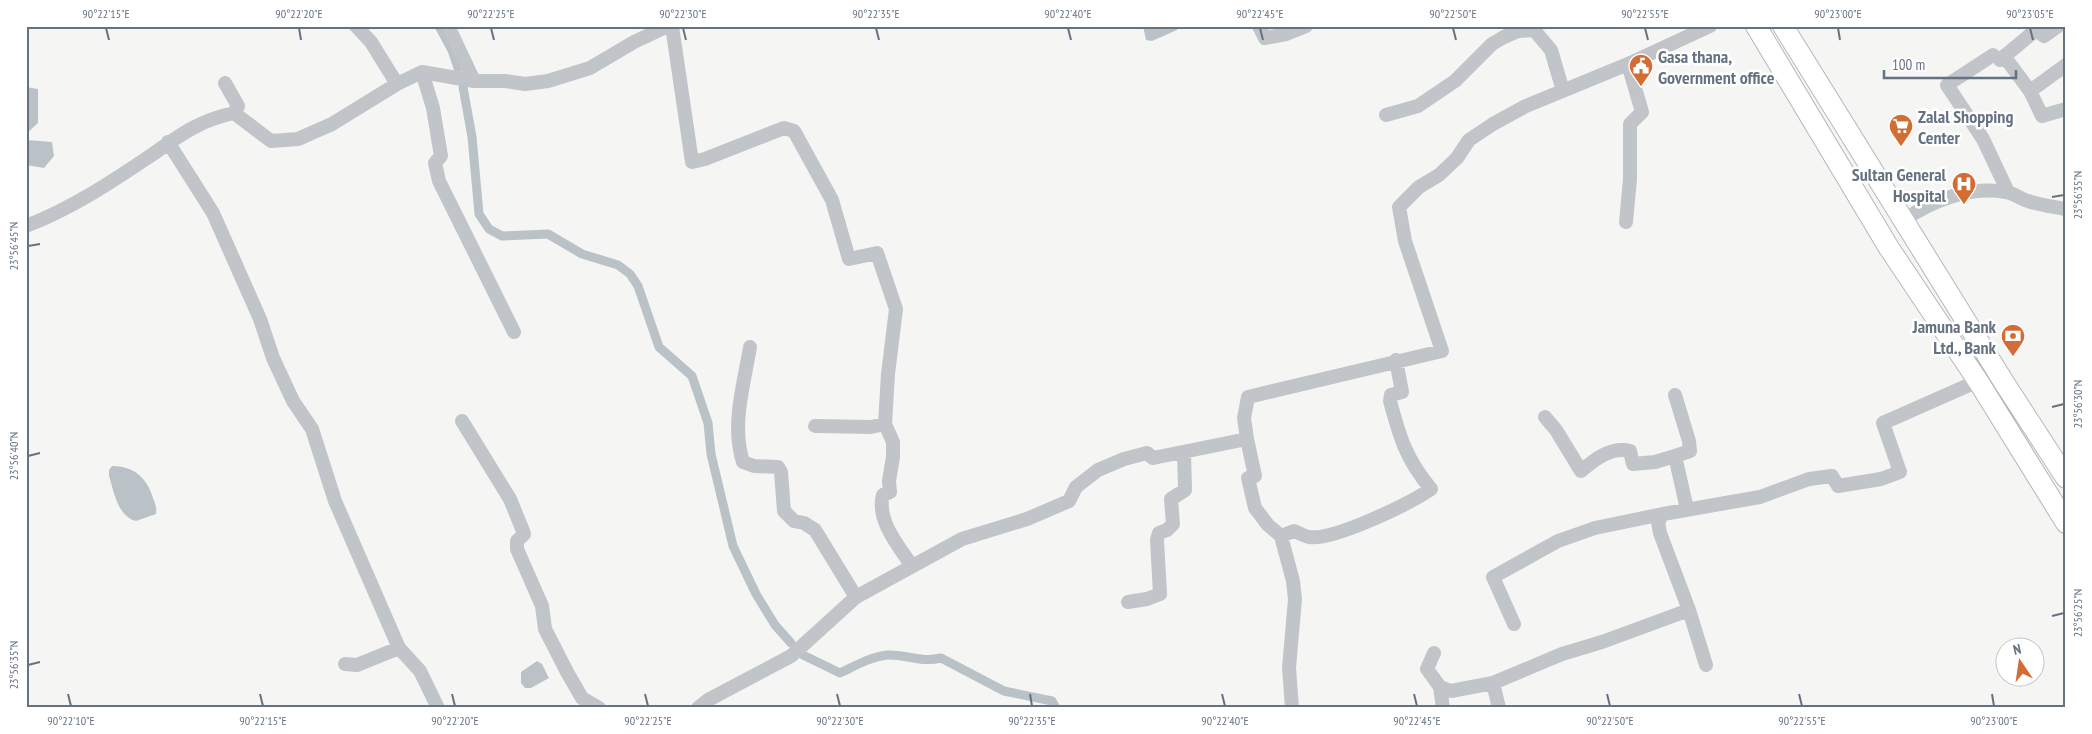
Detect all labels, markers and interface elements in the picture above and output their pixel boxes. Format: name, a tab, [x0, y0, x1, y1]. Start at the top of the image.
text: 90°22'15"E	[82, 6, 130, 21]
text: 90°22'20"E	[275, 6, 323, 21]
text: 90°22'25"E	[467, 6, 515, 21]
text: 90°22'30"E	[659, 6, 707, 21]
text: 90°22'35"E	[852, 6, 900, 21]
text: 90°22'40"E	[1044, 6, 1092, 21]
text: 90°22'45"E	[1236, 6, 1284, 21]
text: 90°22'50"E	[1429, 6, 1477, 21]
text: 90°22'55"E	[1621, 6, 1669, 21]
text: 90°23'00"E	[1814, 6, 1862, 21]
text: 90°23'05"E	[2006, 6, 2054, 21]
place label: Gasa thana, Government office	[1658, 45, 1775, 89]
scale bar	[1884, 48, 2017, 80]
public building icon: Gasa thana, Government office	[1628, 53, 1654, 87]
text: 100 m	[1892, 55, 1925, 74]
place label: Zalal Shopping Center	[1918, 105, 2013, 149]
supermarket icon: Zalal Shopping Center	[1888, 113, 1914, 147]
place label: Sultan General Hospital	[1852, 163, 1947, 207]
hospital icon: Sultan General Hospital	[1951, 171, 1977, 205]
text: 23°56'35"N	[2070, 171, 2085, 219]
text: 23°56'45"N	[6, 222, 21, 270]
place label: Jamuna Bank Ltd., Bank	[1911, 315, 1997, 359]
bank icon: Jamuna Bank Ltd., Bank	[2000, 323, 2026, 357]
text: 23°56'30"N	[2070, 380, 2085, 428]
text: 23°56'40"N	[6, 432, 21, 480]
text: 23°56'25"N	[2070, 589, 2085, 637]
north arrow	[1994, 636, 2044, 686]
text: N	[2011, 640, 2023, 659]
text: 23°56'35"N	[6, 641, 21, 689]
text: 90°22'10"E	[47, 713, 95, 728]
text: 90°22'15"E	[239, 713, 287, 728]
text: 90°22'20"E	[431, 713, 479, 728]
text: 90°22'25"E	[624, 713, 672, 728]
text: 90°22'30"E	[816, 713, 864, 728]
text: 90°22'35"E	[1008, 713, 1056, 728]
text: 90°22'40"E	[1201, 713, 1249, 728]
text: 90°22'45"E	[1393, 713, 1441, 728]
text: 90°22'50"E	[1586, 713, 1634, 728]
text: 90°22'55"E	[1778, 713, 1826, 728]
text: 90°23'00"E	[1970, 713, 2018, 728]

